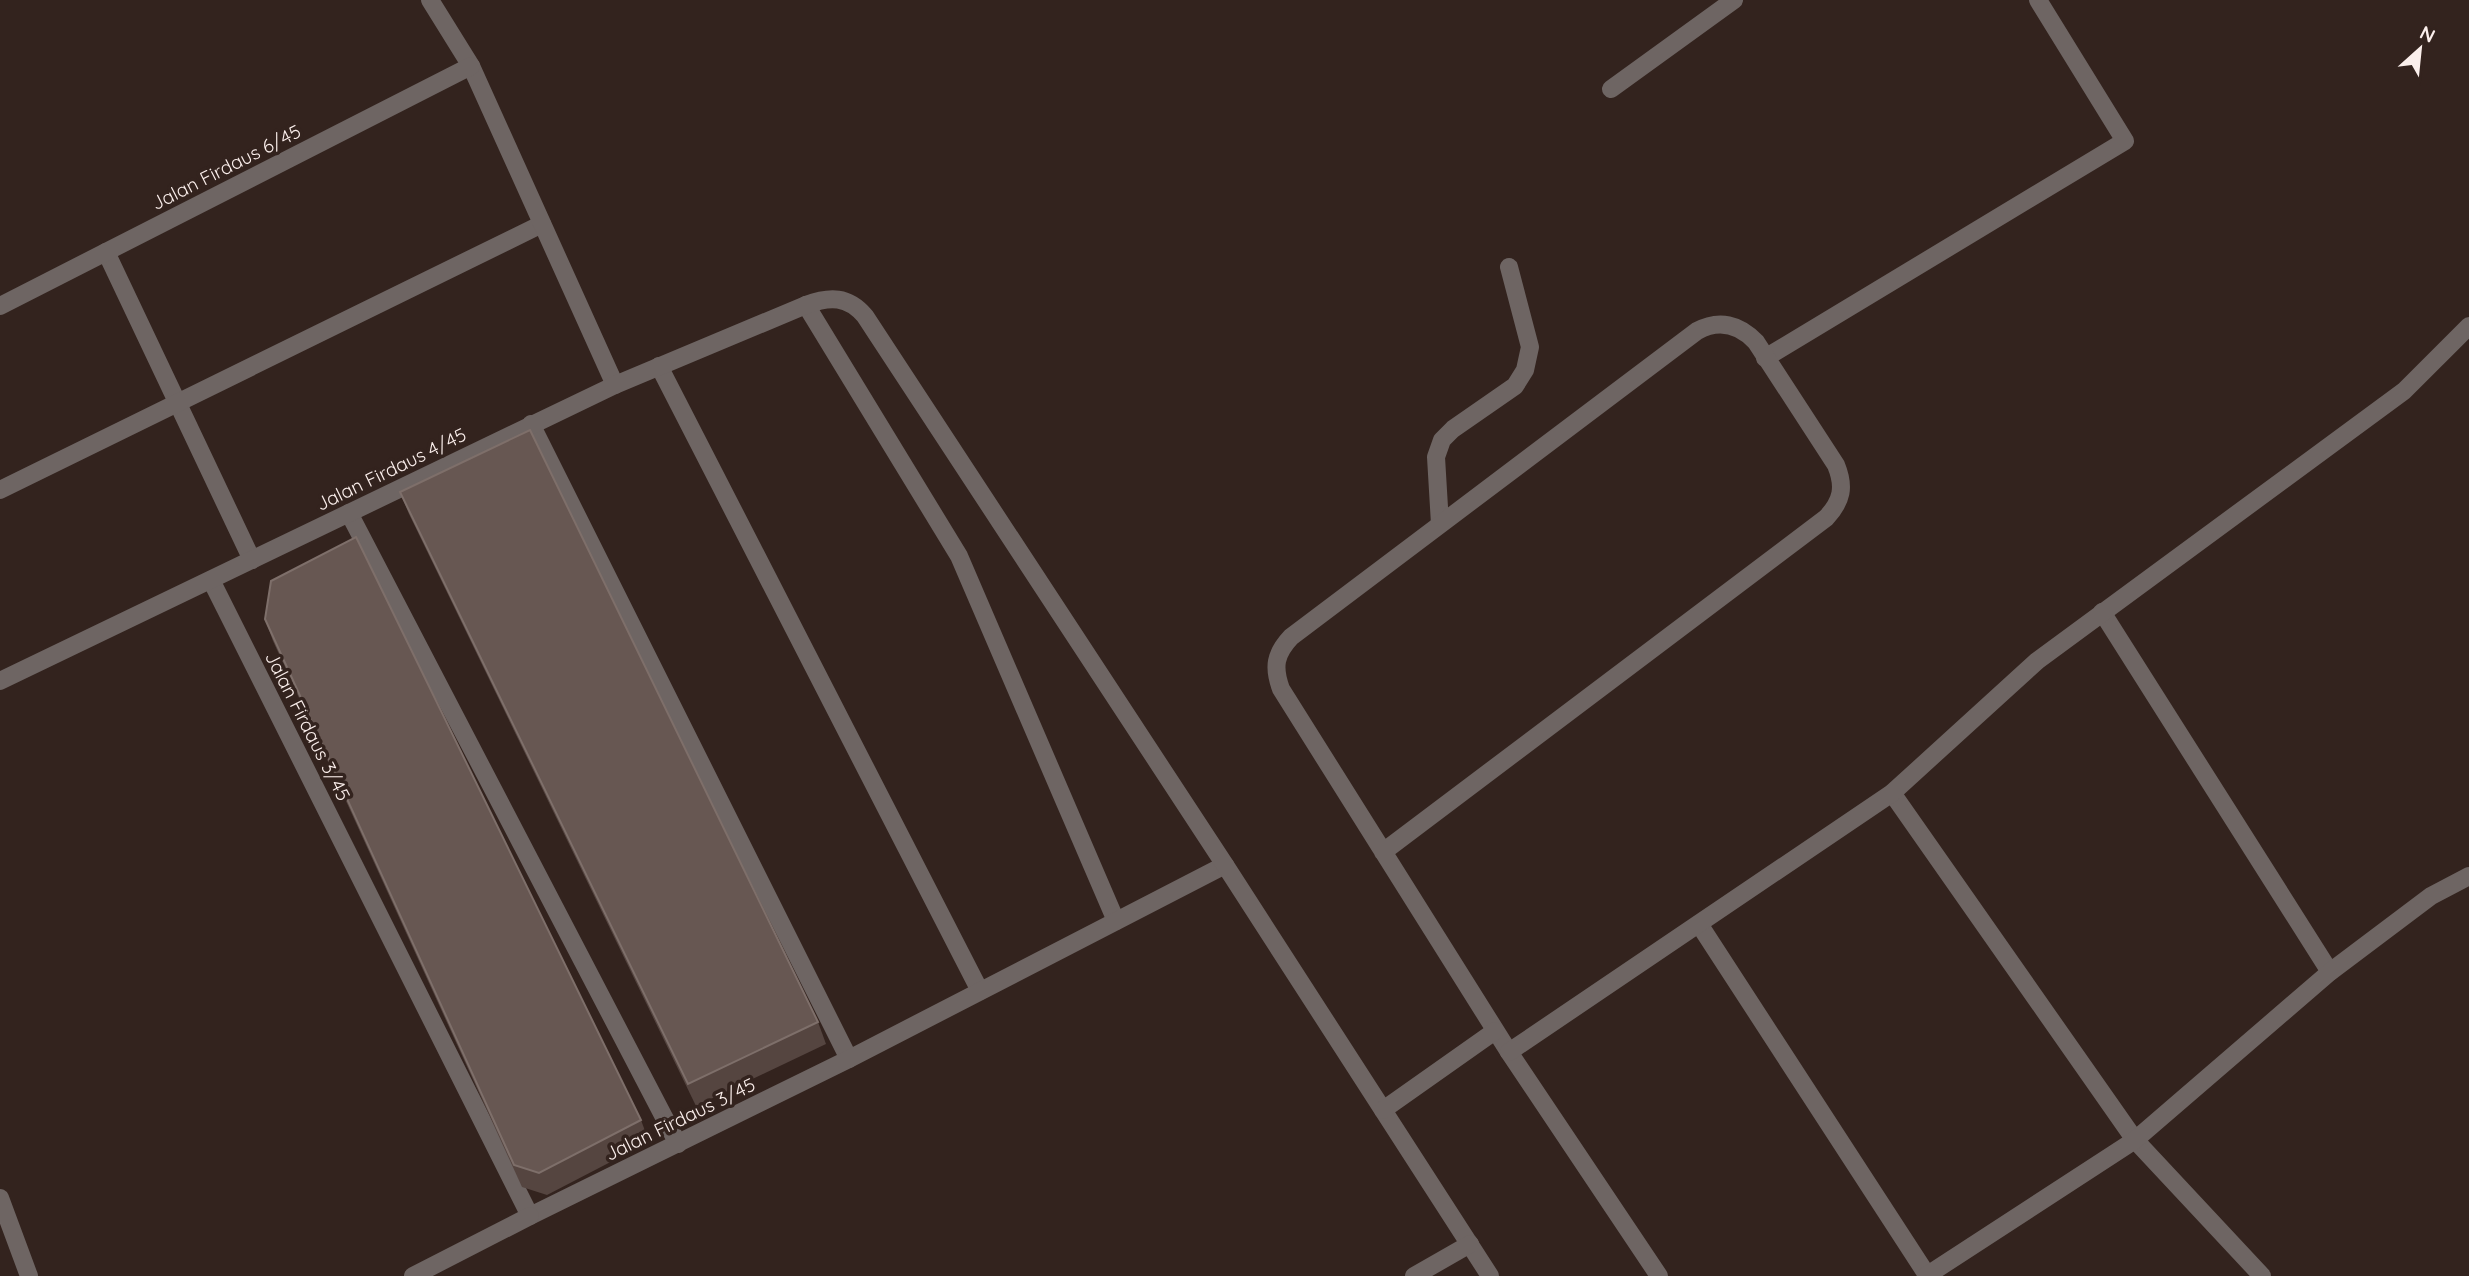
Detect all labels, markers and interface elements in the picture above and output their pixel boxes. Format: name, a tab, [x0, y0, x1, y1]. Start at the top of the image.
north arrow	[2385, 14, 2455, 84]
text: N	[2416, 20, 2439, 48]
street label: Jalan Firdaus 6/45	[147, 119, 305, 215]
street label: Jalan Firdaus 4/45	[312, 422, 470, 516]
street label: Jalan Firdaus 3/45	[260, 647, 356, 805]
street label: Jalan Firdaus 3/45	[601, 1072, 759, 1166]

